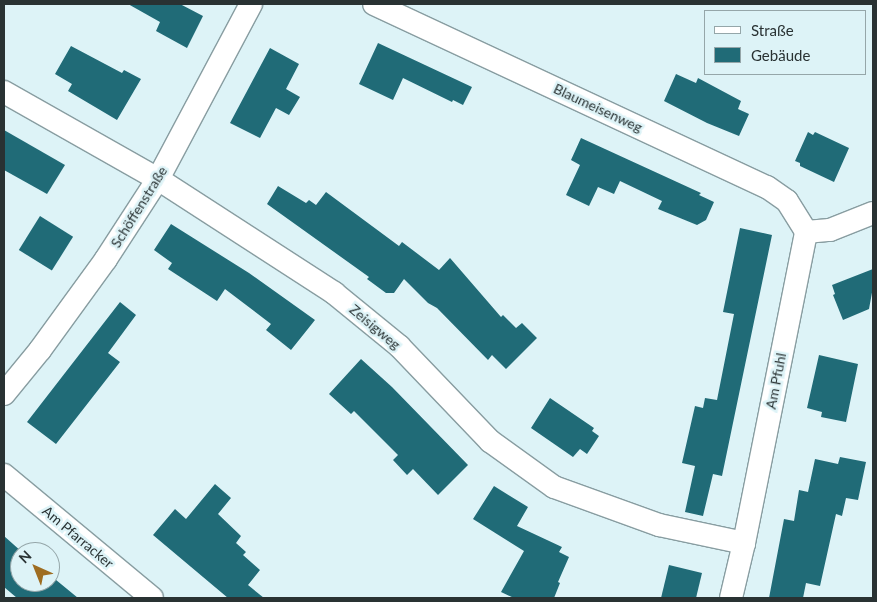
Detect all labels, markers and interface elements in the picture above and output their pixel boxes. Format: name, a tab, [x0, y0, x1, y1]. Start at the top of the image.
legend	[704, 10, 867, 75]
text: Straße	[751, 21, 794, 39]
text: Gebäude	[751, 46, 810, 64]
street label: Blaumeisenweg	[551, 80, 645, 136]
street label: Schöffenstraße	[107, 163, 171, 251]
street label: Zeisigweg	[346, 301, 404, 353]
street label: Am Pfuhl	[762, 352, 790, 410]
street label: Am Pfarracker	[39, 502, 117, 572]
north arrow	[10, 542, 60, 592]
text: N	[15, 547, 35, 566]

